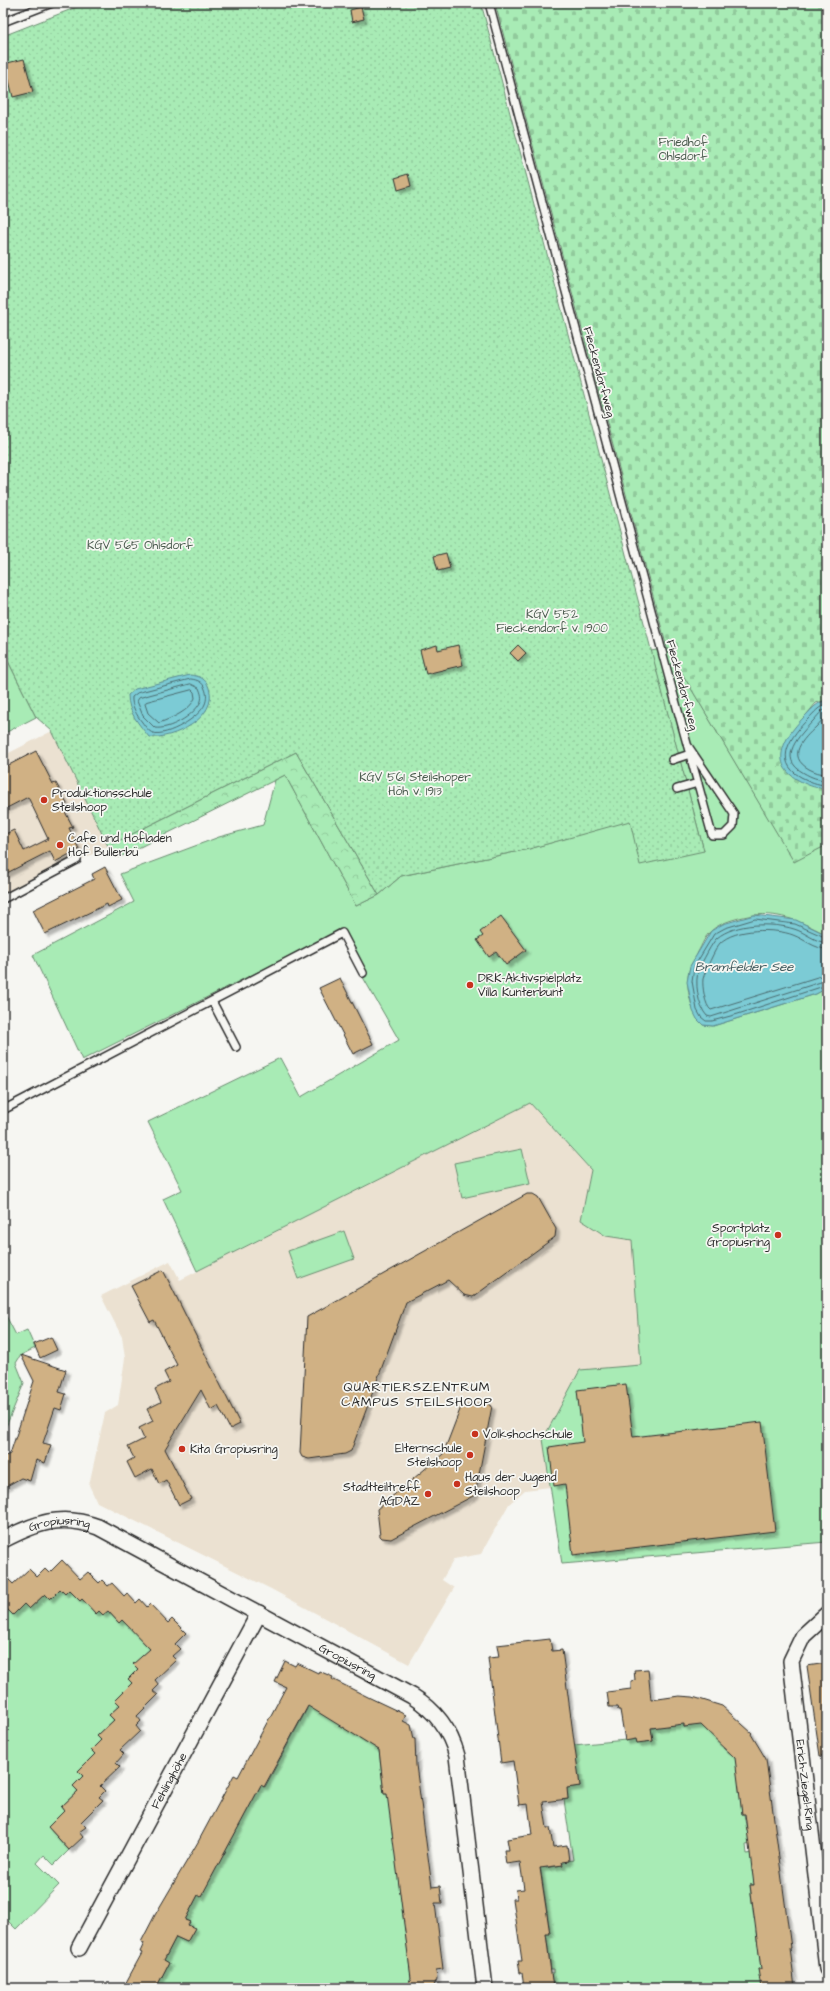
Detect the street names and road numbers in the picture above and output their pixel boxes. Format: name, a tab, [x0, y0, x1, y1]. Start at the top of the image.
street label: Fieckendorfweg	[578, 325, 619, 419]
street label: Fieckendorfweg	[661, 638, 702, 732]
street label: Gropiusring	[26, 1512, 93, 1536]
street label: Gropiusring	[316, 1639, 379, 1685]
street label: Erich-Ziegel-Ring	[792, 1738, 819, 1831]
street label: Fehlinghöhe	[147, 1749, 191, 1812]

